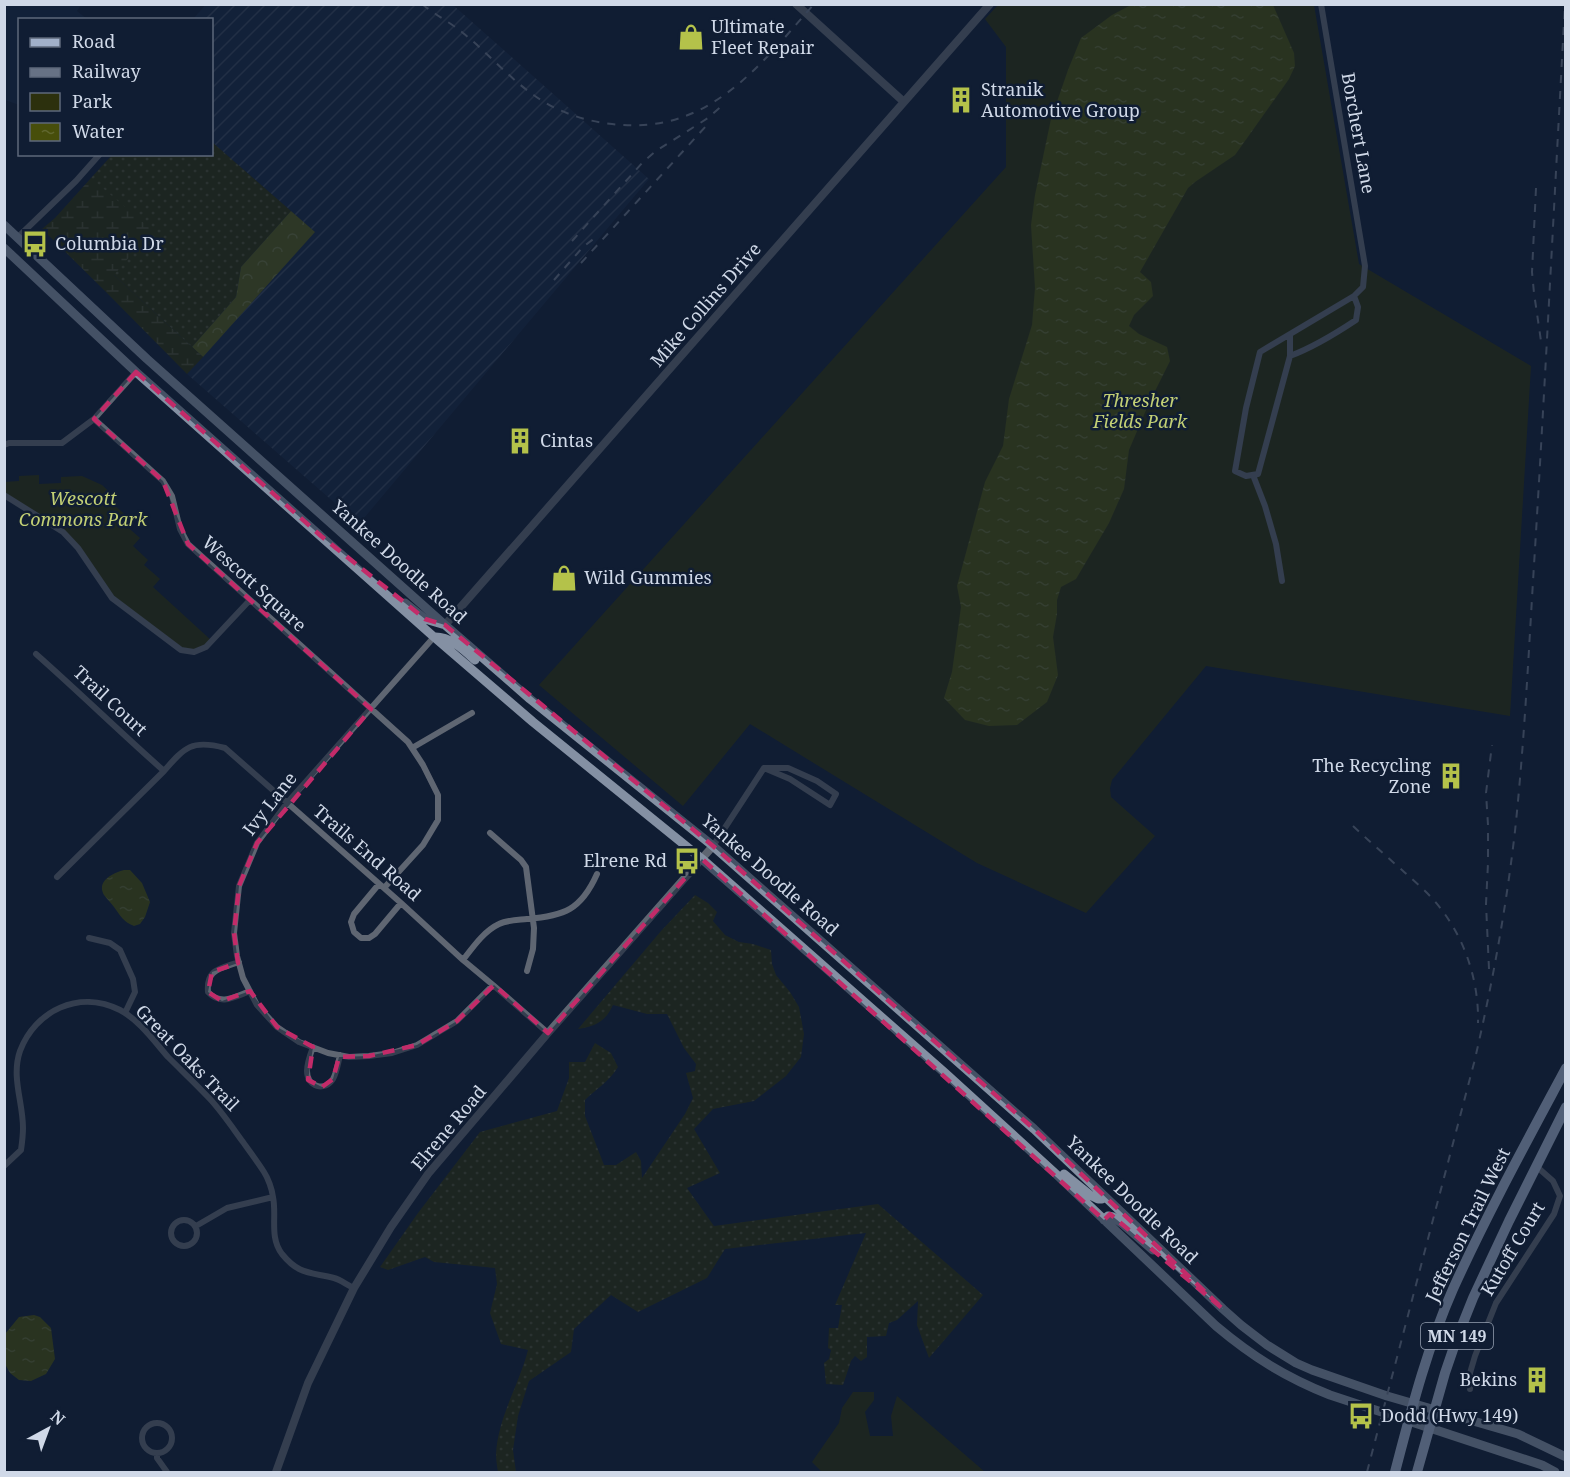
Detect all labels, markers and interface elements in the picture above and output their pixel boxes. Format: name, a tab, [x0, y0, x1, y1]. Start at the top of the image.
place label: Ultimate Fleet Repair	[711, 14, 815, 59]
legend	[18, 18, 213, 156]
shop icon: Ultimate Fleet Repair	[676, 22, 706, 52]
text: Road	[72, 29, 115, 53]
text: Railway	[72, 59, 142, 83]
street label: Borchert Lane	[1337, 70, 1381, 195]
place label: Stranik Automotive Group	[981, 77, 1140, 122]
building icon: Stranik Automotive Group	[946, 85, 976, 115]
text: Park	[72, 89, 112, 113]
text: Water	[72, 119, 125, 143]
bus stop icon: Columbia Dr	[20, 229, 50, 259]
place label: Columbia Dr	[55, 231, 164, 255]
street label: Mike Collins Drive	[645, 237, 766, 372]
park label: Thresher Fields Park	[1092, 388, 1188, 433]
building icon: Cintas	[505, 426, 535, 456]
place label: Cintas	[540, 428, 593, 452]
park label: Wescott Commons Park	[19, 486, 148, 531]
street label: Yankee Doodle Road	[326, 493, 472, 628]
street label: Wescott Square	[197, 530, 312, 637]
shop icon: Wild Gummies	[549, 563, 579, 593]
place label: Wild Gummies	[584, 565, 712, 589]
street label: Trail Court	[68, 660, 153, 741]
place label: The Recycling Zone	[1312, 753, 1431, 798]
building icon: The Recycling Zone	[1436, 761, 1466, 791]
street label: Ivy Lane	[237, 767, 302, 840]
street label: Trails End Road	[309, 799, 427, 906]
street label: Yankee Doodle Road	[696, 807, 844, 940]
bus stop icon: Elrene Rd	[672, 846, 702, 876]
place label: Elrene Rd	[583, 848, 667, 872]
street label: Great Oaks Trail	[131, 999, 245, 1116]
street label: Elrene Road	[406, 1080, 491, 1175]
street label: Yankee Doodle Road	[1061, 1129, 1204, 1268]
street label: Jefferson Trail West	[1419, 1143, 1515, 1307]
street label: Kutoff Court	[1475, 1197, 1550, 1300]
road number: MN 149	[1421, 1323, 1493, 1349]
building icon: Bekins	[1522, 1365, 1552, 1395]
place label: Bekins	[1460, 1367, 1517, 1391]
north arrow	[18, 1399, 78, 1459]
bus stop icon: Dodd (Hwy 149)	[1346, 1401, 1376, 1431]
place label: Dodd (Hwy 149)	[1381, 1403, 1519, 1427]
text: N	[46, 1405, 70, 1430]

